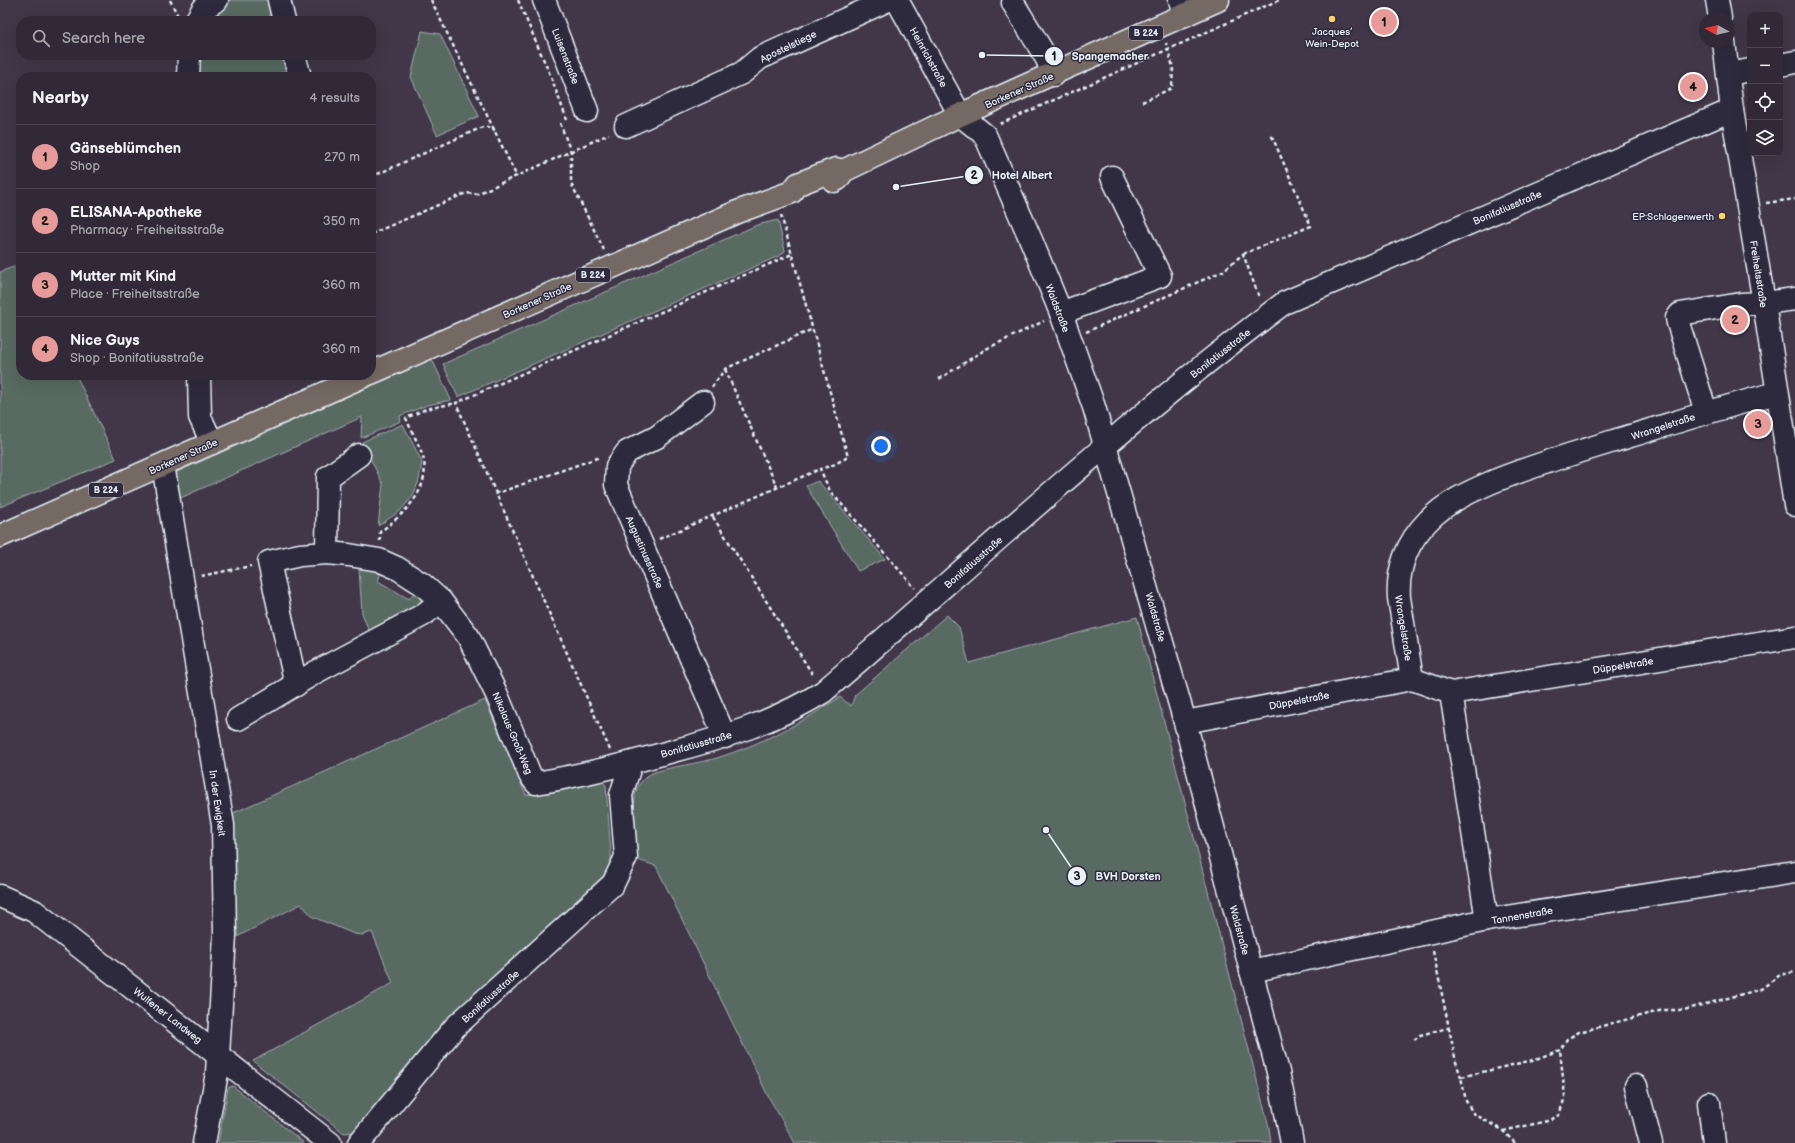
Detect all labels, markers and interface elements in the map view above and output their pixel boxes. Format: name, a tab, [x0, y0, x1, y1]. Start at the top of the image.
pin: 1	[1371, 7, 1397, 37]
north arrow	[1699, 12, 1735, 48]
map controls	[1747, 12, 1783, 156]
button: +	[1747, 12, 1783, 48]
marker: Jacques’ Wein-Depot	[1327, 14, 1337, 24]
search box	[16, 16, 376, 60]
street label: Heinrichstraße	[907, 25, 950, 90]
road number: B 224	[1129, 26, 1163, 40]
place label: Jacques’ Wein-Depot	[1305, 26, 1359, 50]
icon: search	[30, 27, 52, 49]
street label: Luisenstraße	[549, 27, 581, 86]
street label: Apostelstiege	[758, 28, 819, 66]
text: Search here	[62, 29, 145, 48]
callout: Spangemacher	[1044, 44, 1156, 67]
button: −	[1747, 48, 1783, 84]
text: 1	[1051, 49, 1057, 64]
text: Spangemacher	[1072, 50, 1149, 63]
street label: Borkener Straße	[983, 70, 1056, 111]
pin: 4	[1680, 72, 1706, 102]
button: locate	[1747, 84, 1783, 120]
text: Nearby	[32, 88, 89, 108]
text: 4 results	[310, 90, 360, 106]
button: layers	[1747, 120, 1783, 156]
text: Gänseblümchen	[70, 139, 181, 158]
text: 1	[42, 149, 48, 165]
text: 270 m	[324, 149, 360, 165]
text: Shop	[70, 158, 100, 174]
callout: Hotel Albert	[964, 164, 1060, 187]
text: 2	[970, 168, 978, 183]
text: Hotel Albert	[992, 169, 1053, 182]
street label: Bonifatiusstraße	[1471, 188, 1544, 228]
text: ELISANA-Apotheke	[70, 203, 202, 222]
place label: EP:Schlagenwerth	[1632, 211, 1714, 223]
marker: EP:Schlagenwerth	[1717, 211, 1727, 221]
text: 2	[41, 213, 49, 229]
text: 350 m	[323, 213, 360, 229]
text: Pharmacy · Freiheitsstraße	[70, 222, 224, 238]
street label: Freiheitsstraße	[1747, 240, 1769, 309]
text: Mutter mit Kind	[70, 267, 176, 286]
road number: B 224	[576, 268, 610, 282]
text: 3	[41, 277, 49, 293]
text: 360 m	[322, 277, 360, 293]
street label: Borkener Straße	[501, 280, 574, 321]
street label: Waldstraße	[1042, 283, 1072, 334]
text: Place · Freiheitsstraße	[70, 286, 200, 302]
pin: 2	[1722, 305, 1748, 335]
street label: Bonifatiusstraße	[1188, 326, 1253, 381]
text: Nice Guys	[70, 331, 140, 350]
text: 4	[41, 341, 49, 357]
text: 360 m	[322, 341, 360, 357]
text: Shop · Bonifatiusstraße	[70, 350, 204, 366]
pin: 3	[1745, 409, 1771, 439]
street label: Wrangelstraße	[1630, 411, 1697, 443]
street label: Borkener Straße	[147, 436, 220, 477]
your location	[871, 436, 891, 456]
road number: B 224	[89, 483, 123, 497]
street label: Augustinusstraße	[623, 514, 665, 591]
street label: Bonifatiusstraße	[942, 534, 1005, 591]
street label: Waldstraße	[1142, 591, 1168, 643]
street label: Wrangelstraße	[1392, 594, 1414, 662]
street label: Düppelstraße	[1592, 655, 1654, 677]
street label: Düppelstraße	[1268, 689, 1330, 713]
street label: Nikolaus-Groß-Weg	[489, 691, 535, 776]
street label: Bonifatiusstraße	[659, 729, 733, 761]
street label: In der Ewigkeit	[206, 769, 228, 837]
callout: BVH Dorsten	[1067, 864, 1168, 887]
text: 3	[1073, 869, 1081, 884]
text: BVH Dorsten	[1095, 870, 1161, 883]
street label: Waldstraße	[1227, 904, 1251, 956]
street label: Tannenstraße	[1491, 905, 1554, 927]
street label: Bonifatiusstraße	[459, 968, 522, 1026]
street label: Wulfener Landweg	[131, 985, 204, 1046]

